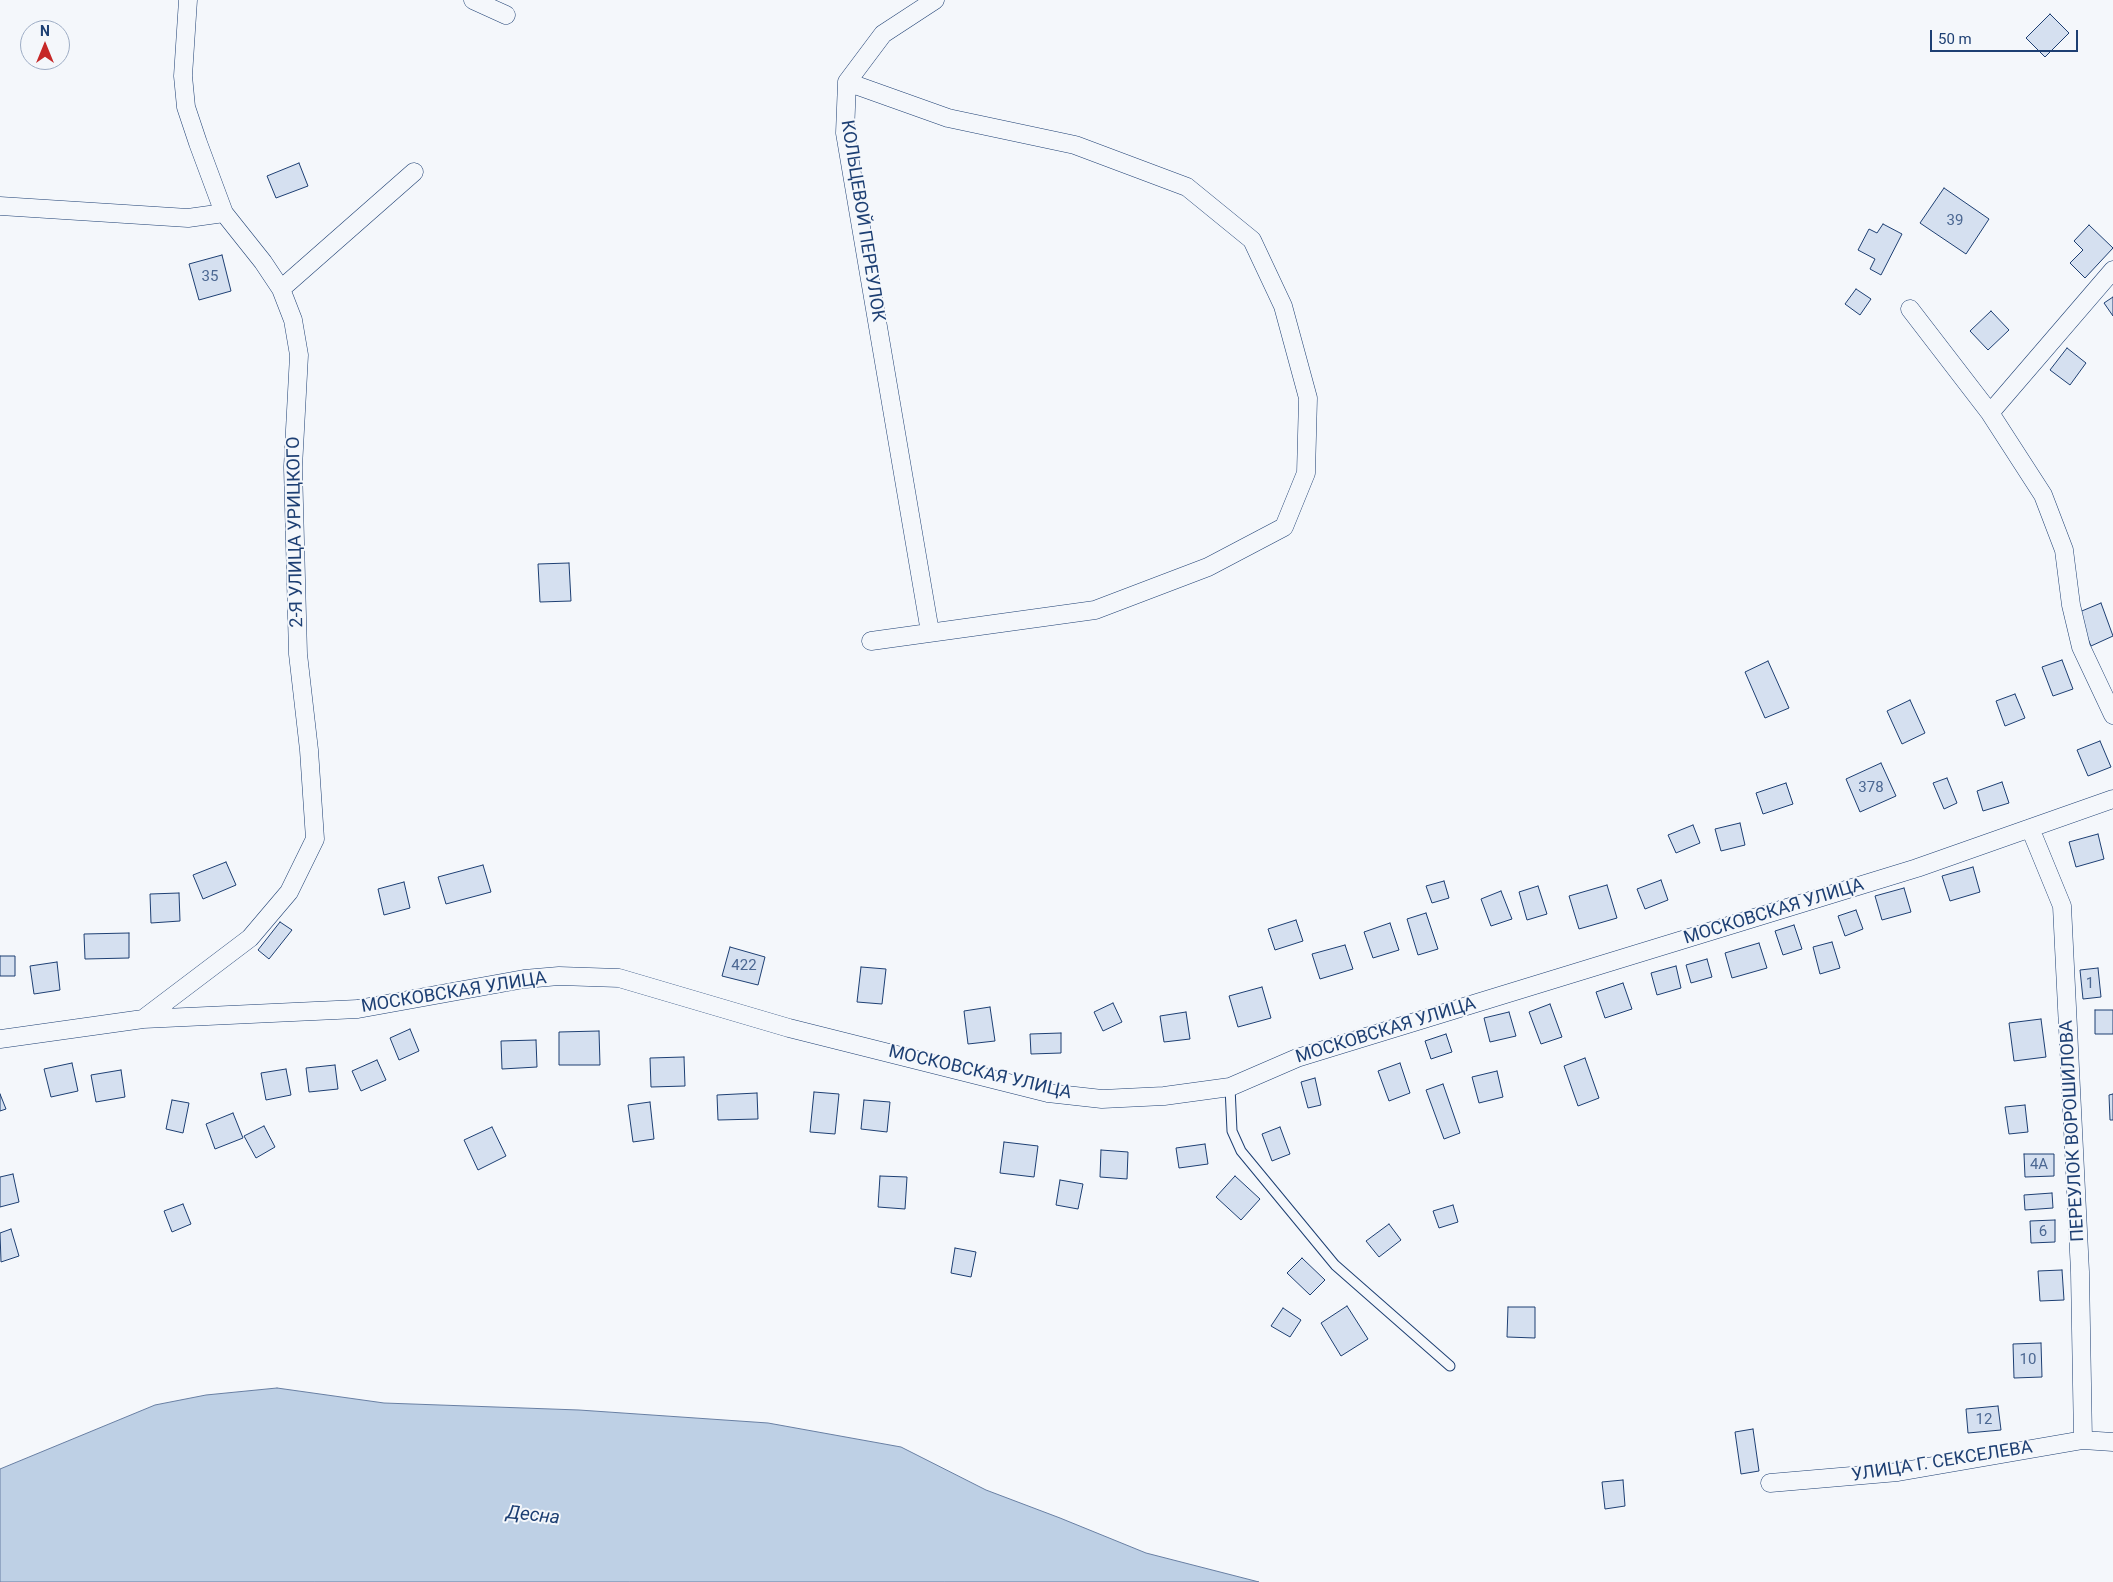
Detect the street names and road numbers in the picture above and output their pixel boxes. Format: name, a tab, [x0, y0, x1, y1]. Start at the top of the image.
street label: КОЛЬЦЕВОЙ ПЕРЕУЛОК	[835, 119, 889, 323]
street label: 2-Я УЛИЦА УРИЦКОГО	[284, 436, 308, 628]
street label: МОСКОВСКАЯ УЛИЦА	[1681, 874, 1867, 950]
street label: МОСКОВСКАЯ УЛИЦА	[360, 968, 548, 1018]
street label: МОСКОВСКАЯ УЛИЦА	[1293, 993, 1479, 1069]
street label: ПЕРЕУЛОК ВОРОШИЛОВА	[2056, 1020, 2090, 1242]
street label: МОСКОВСКАЯ УЛИЦА	[886, 1041, 1074, 1105]
street label: УЛИЦА Г. СЕКСЕЛЕВА	[1850, 1437, 2034, 1487]

